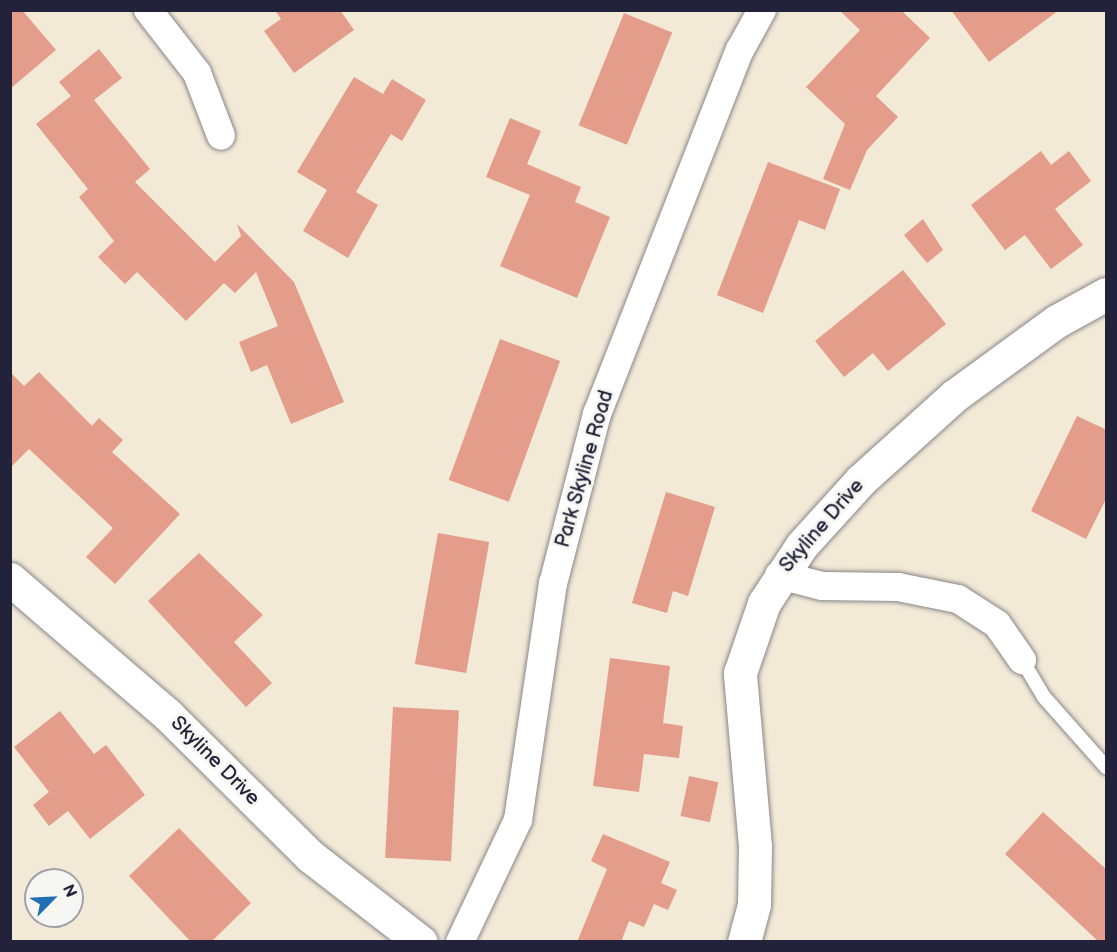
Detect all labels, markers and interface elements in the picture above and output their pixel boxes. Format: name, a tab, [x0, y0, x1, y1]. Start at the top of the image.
street label: Park Skyline Road	[551, 387, 619, 551]
street label: Skyline Drive	[775, 474, 869, 578]
street label: Skyline Drive	[165, 711, 265, 811]
north arrow	[24, 868, 84, 928]
text: N	[58, 882, 80, 901]

